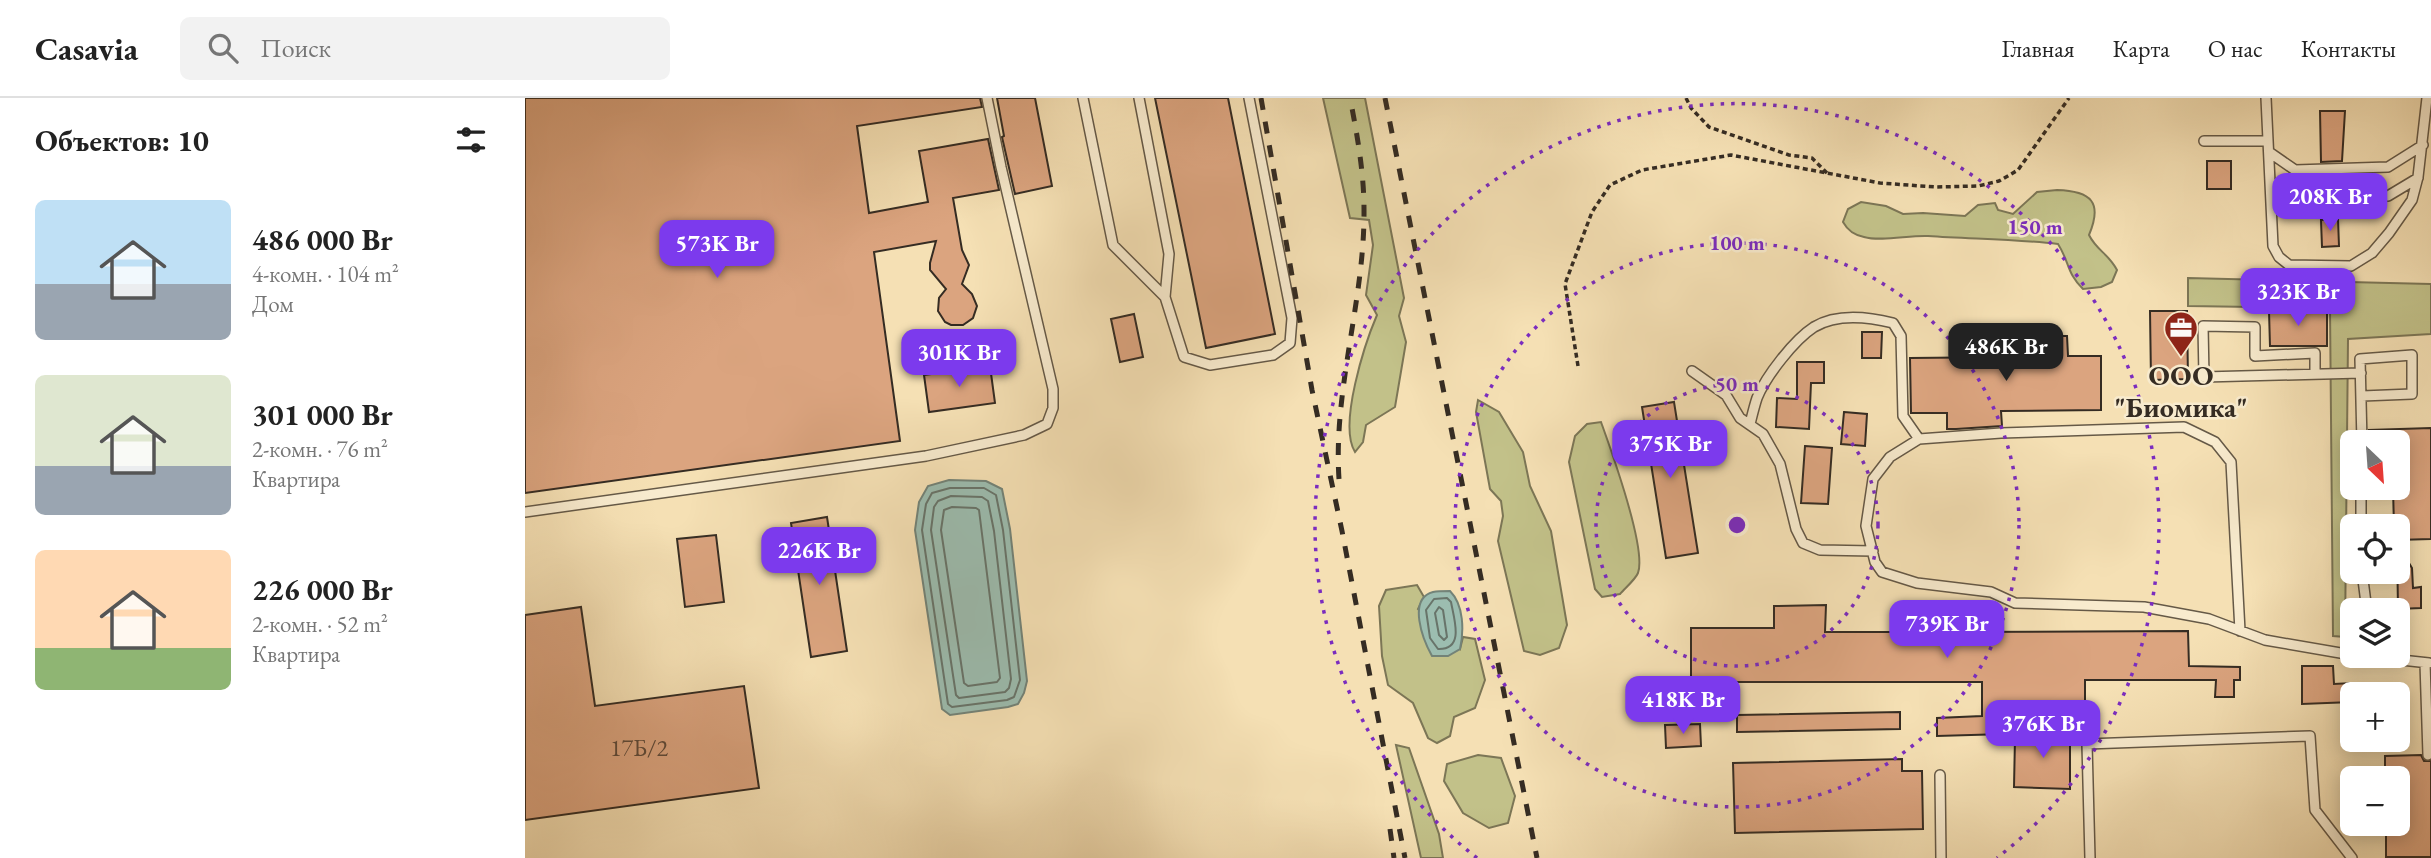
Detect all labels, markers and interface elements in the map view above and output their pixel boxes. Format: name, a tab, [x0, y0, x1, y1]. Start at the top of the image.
search box	[180, 17, 670, 80]
text: Casavia	[35, 27, 138, 70]
icon: search	[204, 29, 242, 67]
text: Поиск	[260, 31, 331, 65]
text: Главная	[2001, 33, 2075, 64]
text: Карта	[2113, 33, 2170, 64]
text: О нас	[2208, 33, 2263, 64]
text: Контакты	[2301, 33, 2396, 64]
text: Объектов: 10	[35, 121, 209, 160]
icon: filters	[452, 121, 490, 159]
pin: 208K Br	[2265, 174, 2395, 233]
text: 208K Br	[2288, 181, 2372, 211]
text: 150 m	[2007, 213, 2063, 240]
text: 486 000 Br	[252, 220, 393, 259]
pin: 573K Br	[652, 220, 782, 280]
icon: home	[91, 228, 175, 312]
text: 573K Br	[675, 228, 759, 258]
text: 100 m	[1709, 229, 1765, 256]
text: 4-комн. · 104 m²	[252, 259, 399, 289]
pin: 323K Br	[2233, 268, 2363, 328]
text: 323K Br	[2256, 276, 2340, 306]
text: Дом	[252, 289, 294, 319]
office icon: ООО "Биомика"	[2162, 309, 2200, 358]
pin: 486K Br	[1941, 324, 2071, 383]
pin: 301K Br	[894, 330, 1024, 389]
text: 486K Br	[1964, 331, 2048, 361]
text: 301K Br	[917, 337, 1001, 367]
place label: ООО "Биомика"	[2114, 357, 2248, 425]
text: 50 m	[1715, 370, 1759, 397]
text: 301 000 Br	[252, 395, 393, 434]
icon: home	[91, 403, 175, 487]
pin: 375K Br	[1605, 420, 1735, 480]
text: 375K Br	[1628, 428, 1712, 458]
north arrow	[2340, 430, 2410, 500]
map controls	[2340, 430, 2410, 836]
text: 2-комн. · 76 m²	[252, 434, 388, 464]
text: Квартира	[252, 464, 340, 494]
centre of rings	[1725, 513, 1749, 537]
button: locate	[2340, 514, 2410, 584]
pin: 226K Br	[754, 528, 884, 587]
text: 226K Br	[777, 535, 861, 565]
text: 226 000 Br	[252, 570, 393, 609]
icon: home	[91, 578, 175, 662]
button: layers	[2340, 598, 2410, 668]
pin: 739K Br	[1882, 601, 2012, 660]
text: 739K Br	[1905, 608, 1989, 638]
text: 2-комн. · 52 m²	[252, 609, 388, 639]
text: Квартира	[252, 639, 340, 669]
pin: 418K Br	[1618, 676, 1748, 736]
button: +	[2340, 682, 2410, 752]
text: 418K Br	[1641, 684, 1725, 714]
pin: 376K Br	[1978, 700, 2108, 760]
text: 376K Br	[2001, 708, 2085, 738]
house number: 17Б/2	[610, 732, 669, 763]
button: −	[2340, 766, 2410, 836]

